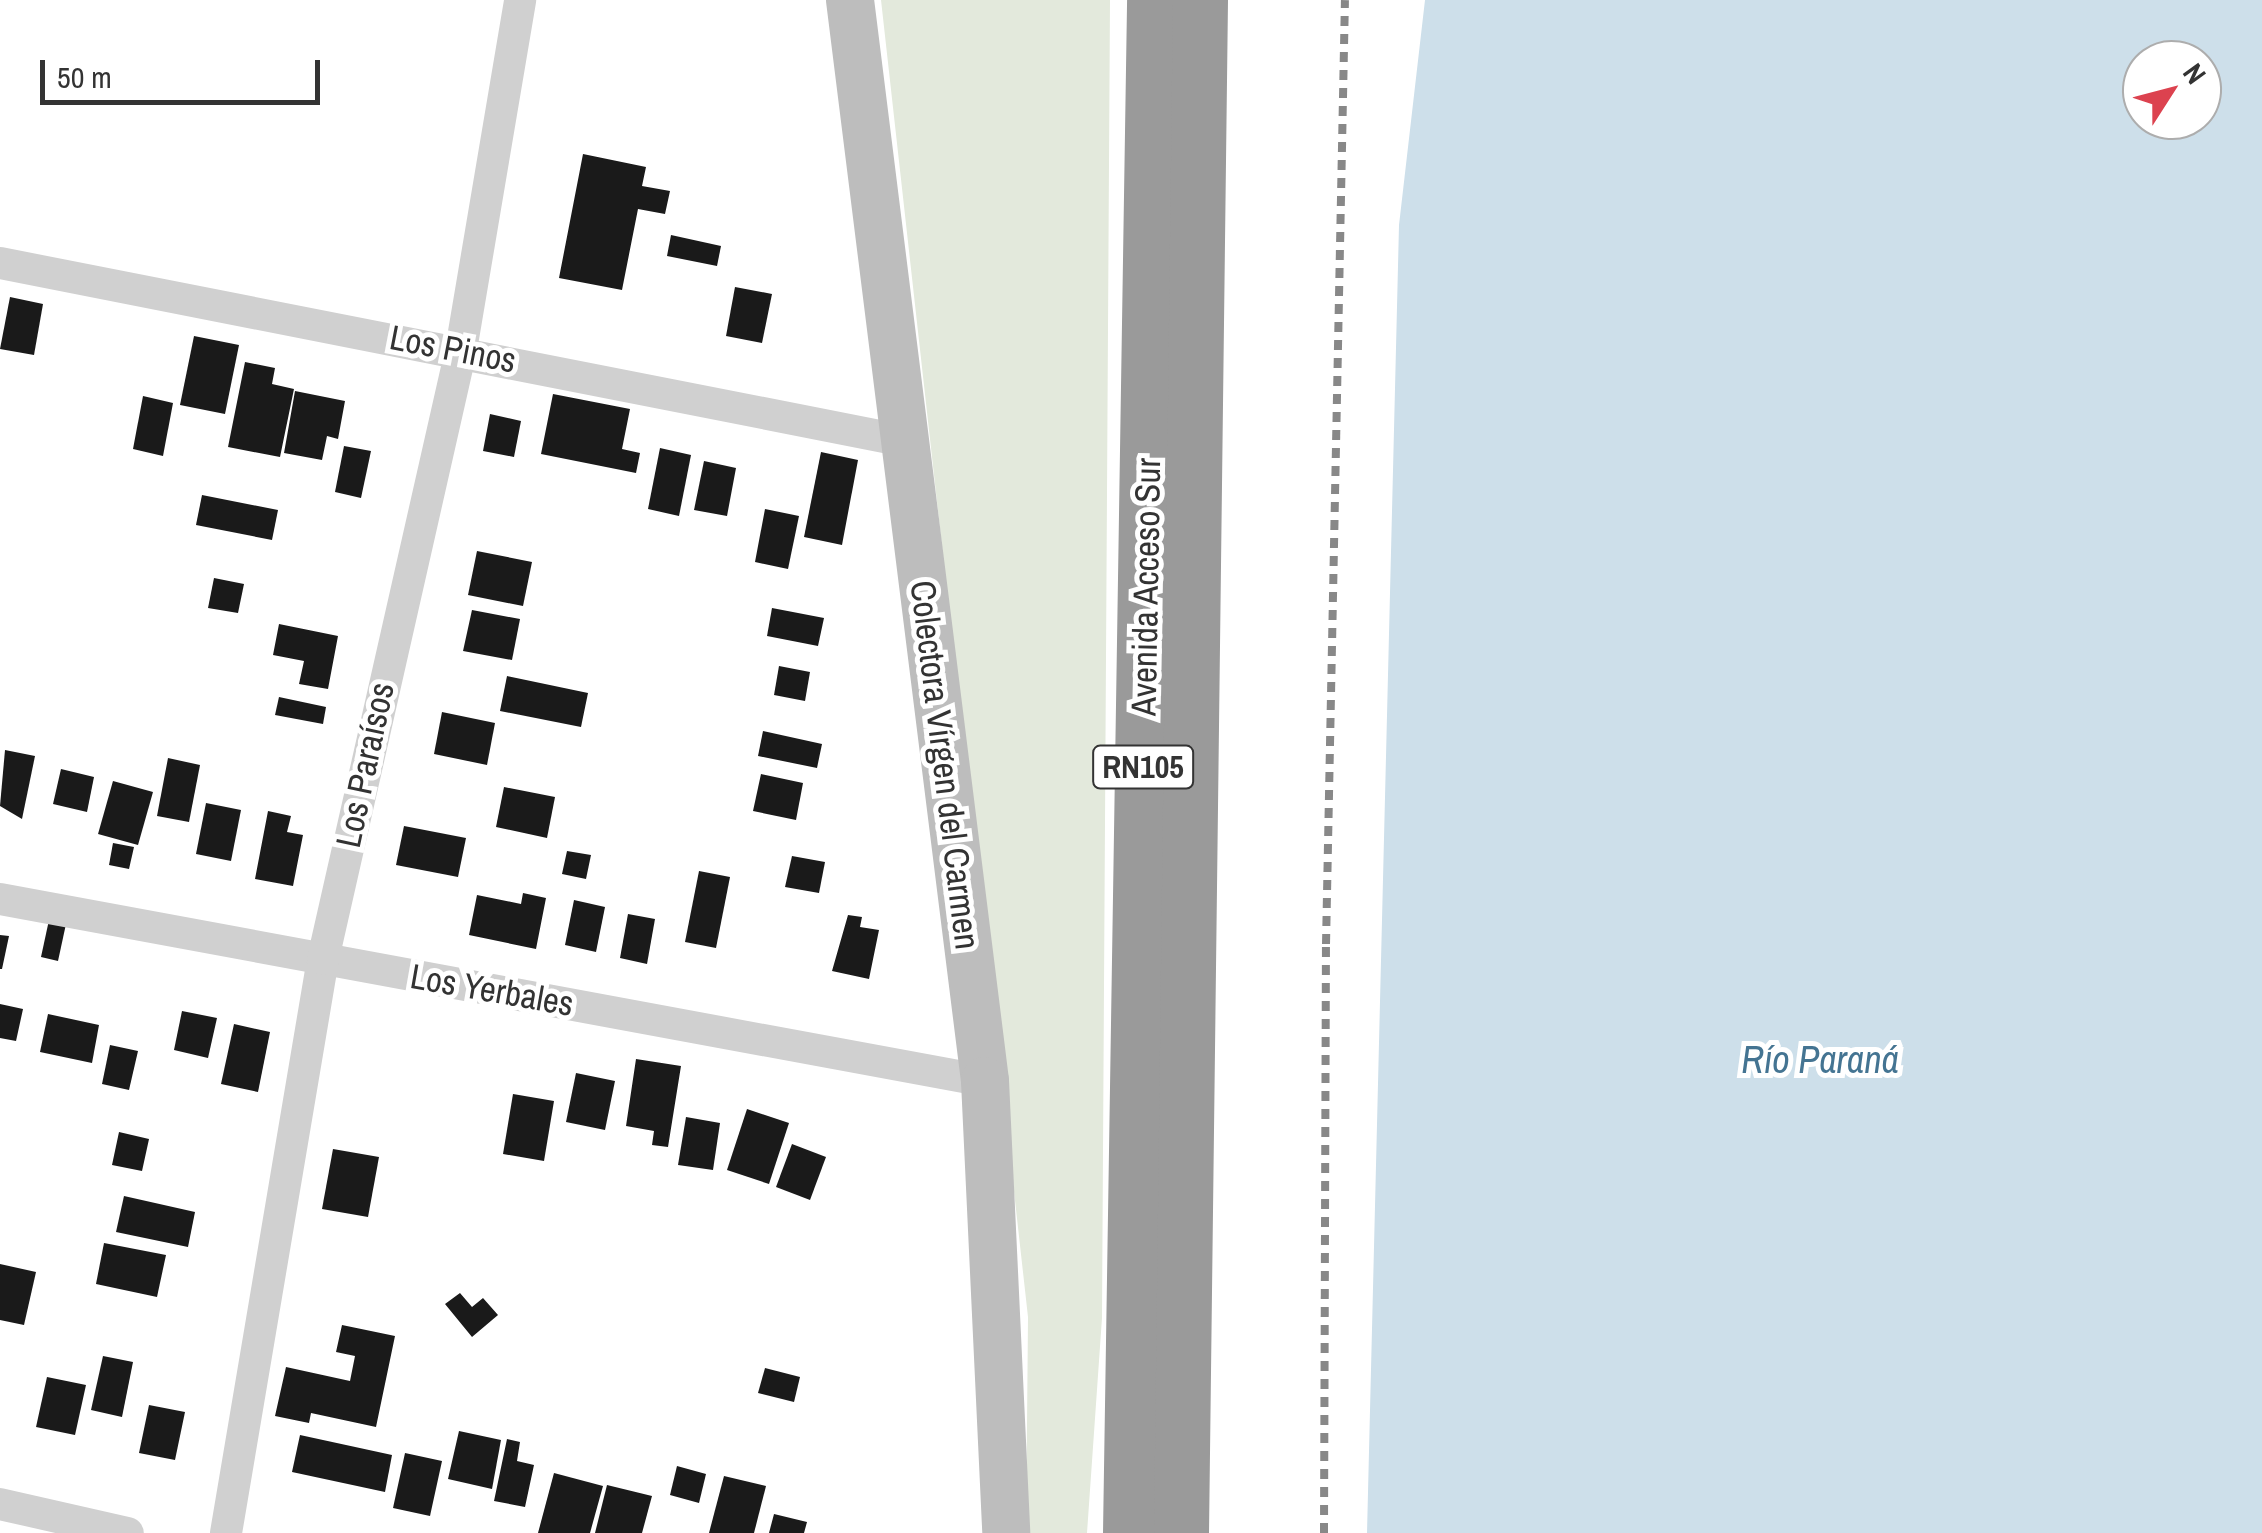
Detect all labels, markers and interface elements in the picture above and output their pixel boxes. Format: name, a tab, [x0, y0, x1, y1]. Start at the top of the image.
scale bar	[45, 40, 325, 102]
north arrow	[2122, 40, 2222, 140]
text: N	[2174, 56, 2215, 91]
text: 50 m	[57, 57, 112, 97]
street label: Los Pinos	[386, 316, 520, 382]
street label: Avenida Acceso Sur	[1123, 457, 1169, 717]
street label: Colectora Vírgen del Carmen	[902, 578, 988, 952]
street label: Los Paraísos	[327, 679, 403, 851]
road number: RN105	[1090, 740, 1196, 794]
street label: Los Yerbales	[407, 955, 577, 1025]
water label: Río Paraná	[1741, 1037, 1899, 1083]

